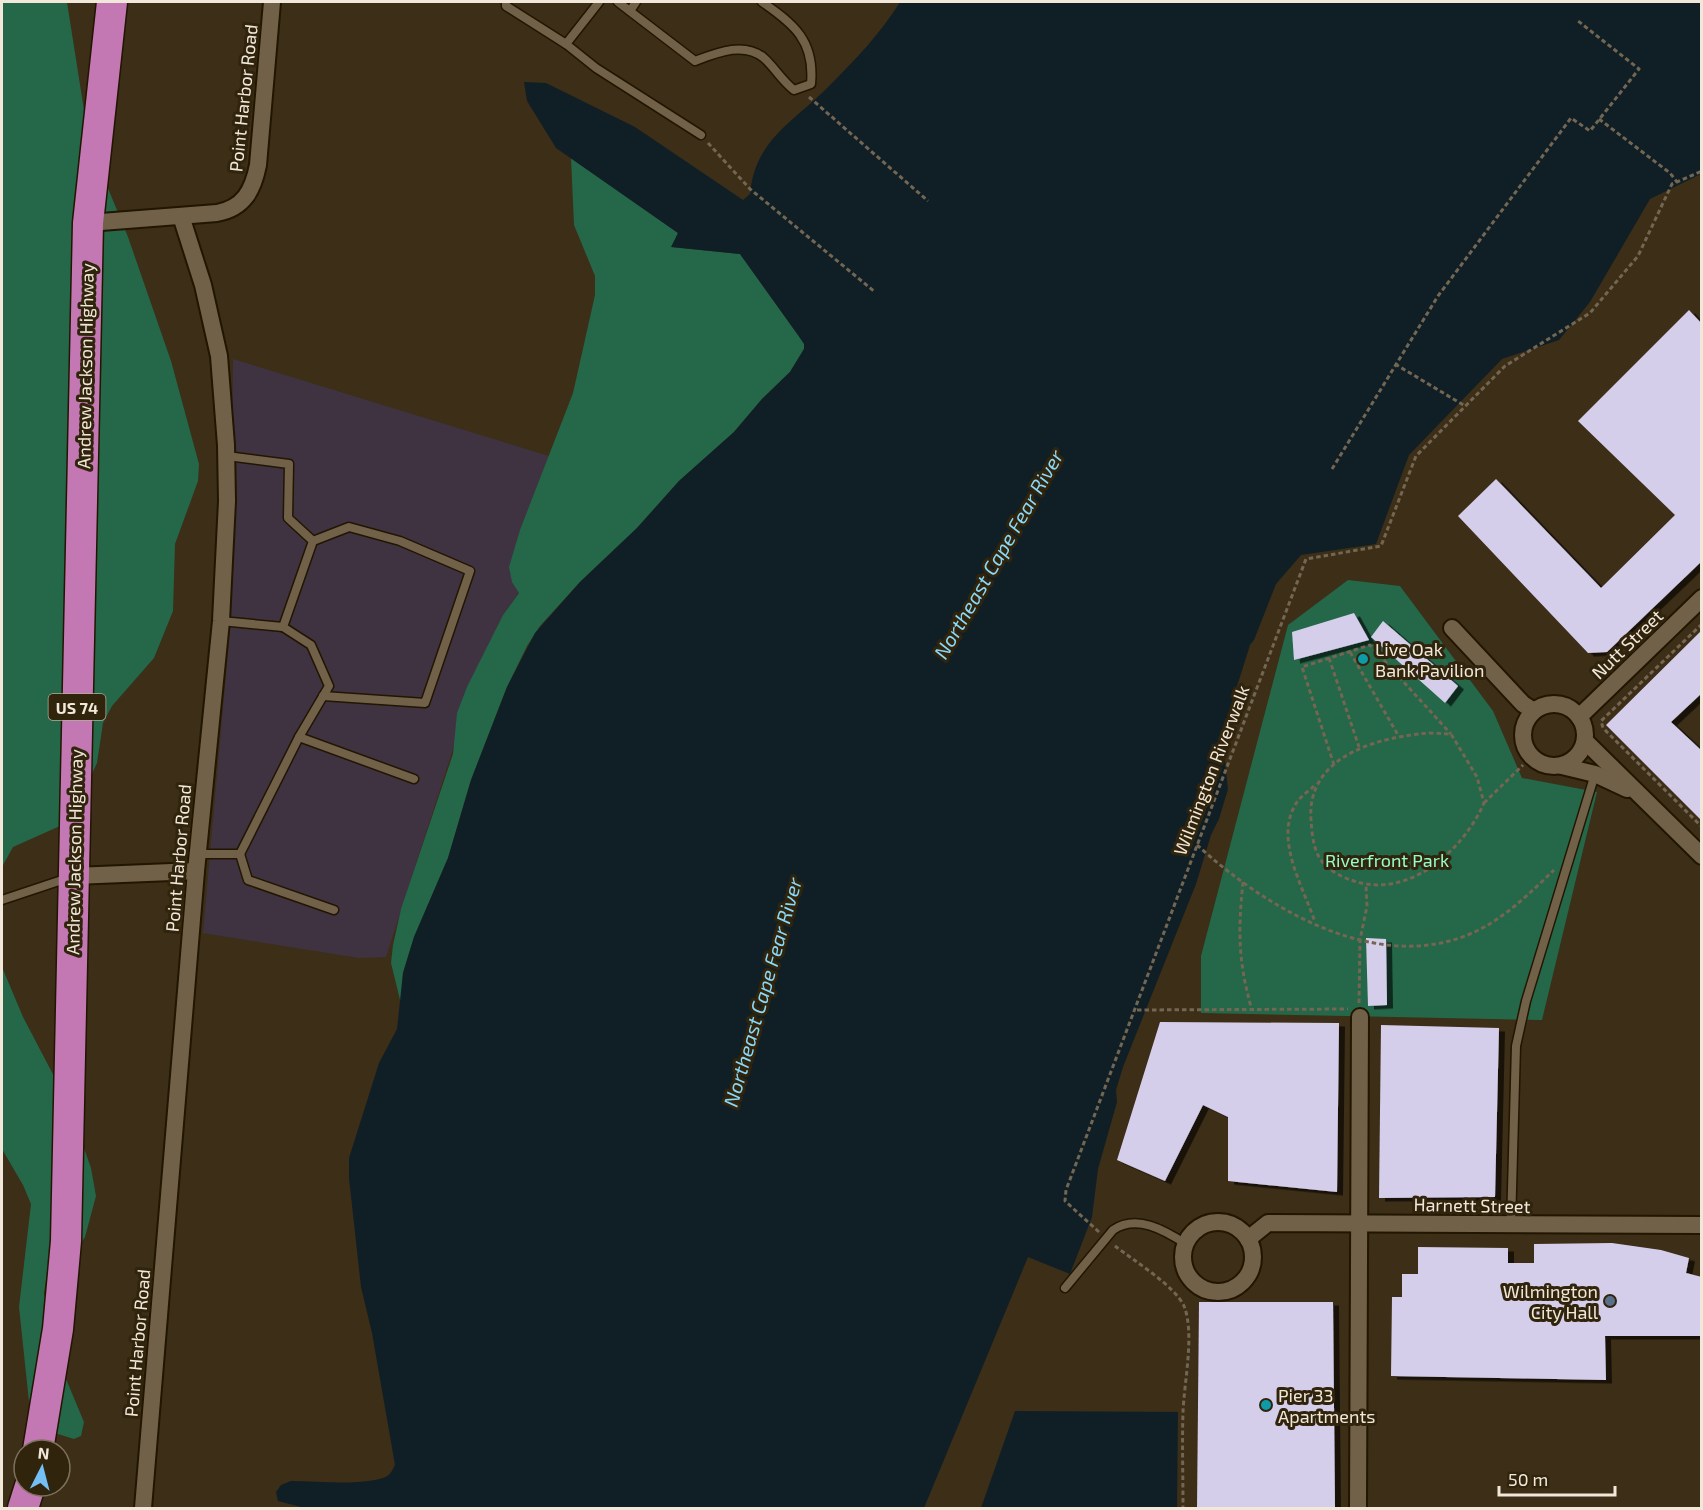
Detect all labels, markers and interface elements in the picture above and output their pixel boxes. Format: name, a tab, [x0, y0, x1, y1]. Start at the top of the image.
street label: Point Harbor Road	[224, 23, 262, 173]
street label: Andrew Jackson Highway	[72, 262, 98, 469]
water label: Northeast Cape Fear River	[928, 444, 1068, 663]
street label: Nutt Street	[1587, 604, 1667, 683]
place label: Live Oak Bank Pavilion	[1375, 638, 1484, 681]
marker: Live Oak Bank Pavilion	[1356, 652, 1370, 666]
street label: Wilmington Riverwalk	[1168, 682, 1254, 858]
road number: US 74	[48, 694, 106, 720]
street label: Andrew Jackson Highway	[61, 748, 87, 955]
street label: Point Harbor Road	[161, 783, 195, 933]
park label: Riverfront Park	[1325, 849, 1449, 871]
water label: Northeast Cape Fear River	[718, 874, 807, 1109]
street label: Harnett Street	[1413, 1193, 1531, 1217]
street label: Point Harbor Road	[120, 1268, 154, 1418]
place label: Wilmington City Hall	[1503, 1280, 1599, 1323]
marker: Wilmington City Hall	[1603, 1294, 1617, 1308]
place label: Pier 33 Apartments	[1278, 1384, 1376, 1427]
marker: Pier 33 Apartments	[1259, 1398, 1273, 1412]
north arrow	[12, 1438, 72, 1498]
text: N	[37, 1443, 50, 1463]
scale bar	[1499, 1459, 1614, 1497]
text: 50 m	[1508, 1468, 1548, 1490]

